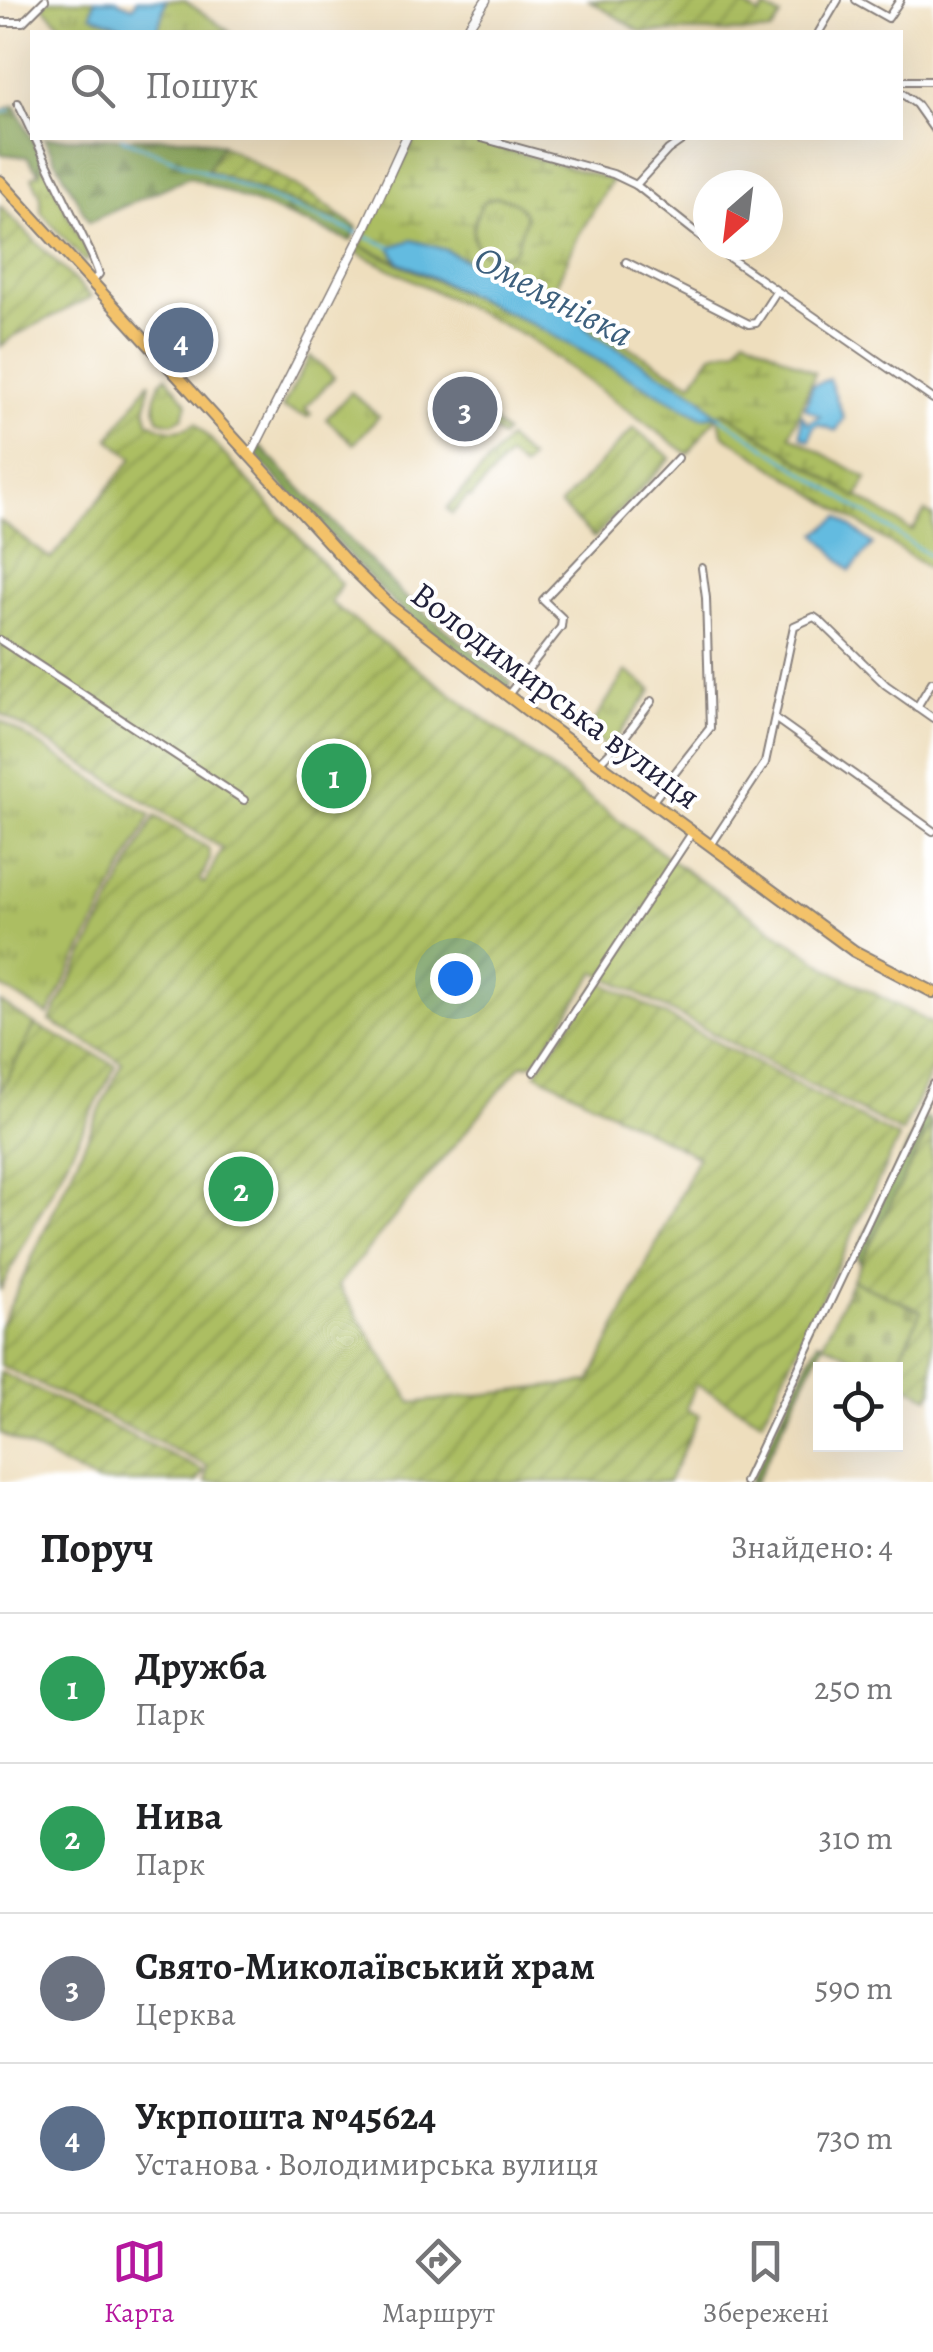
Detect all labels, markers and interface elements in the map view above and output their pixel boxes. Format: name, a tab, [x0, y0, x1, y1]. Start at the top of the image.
search box	[30, 30, 903, 140]
icon: search	[65, 58, 120, 113]
text: Пошук	[145, 59, 258, 111]
north arrow	[693, 170, 783, 260]
water label: Омелянівка	[465, 232, 643, 360]
pin: 4	[148, 302, 214, 378]
pin: 3	[432, 372, 498, 446]
street label: Володимирська вулиця	[401, 570, 711, 820]
pin: 1	[302, 738, 366, 814]
your location	[430, 953, 481, 1004]
pin: 2	[208, 1152, 274, 1226]
map controls	[813, 1362, 903, 1452]
button: locate	[813, 1362, 903, 1452]
text: Поруч	[40, 1519, 154, 1576]
text: Знайдено: 4	[731, 1525, 893, 1569]
text: Дружба	[135, 1640, 266, 1692]
text: 1	[67, 1666, 78, 1710]
text: 250 m	[814, 1666, 893, 1710]
text: Парк	[135, 1692, 205, 1736]
text: Нива	[135, 1790, 223, 1842]
text: 2	[65, 1816, 80, 1860]
text: 310 m	[819, 1816, 893, 1860]
text: Парк	[135, 1842, 205, 1886]
text: Свято-Миколаївський храм	[135, 1940, 595, 1992]
text: 3	[66, 1966, 79, 2010]
text: 590 m	[815, 1966, 893, 2010]
text: Церква	[135, 1992, 236, 2036]
text: Укрпошта №45624	[135, 2090, 436, 2142]
text: 4	[65, 2116, 80, 2160]
text: 730 m	[816, 2116, 893, 2160]
text: Установа · Володимирська вулиця	[135, 2142, 599, 2186]
tab: Карта	[104, 2234, 174, 2332]
tab: Маршрут	[382, 2234, 495, 2332]
tab: Збережені	[703, 2234, 829, 2332]

